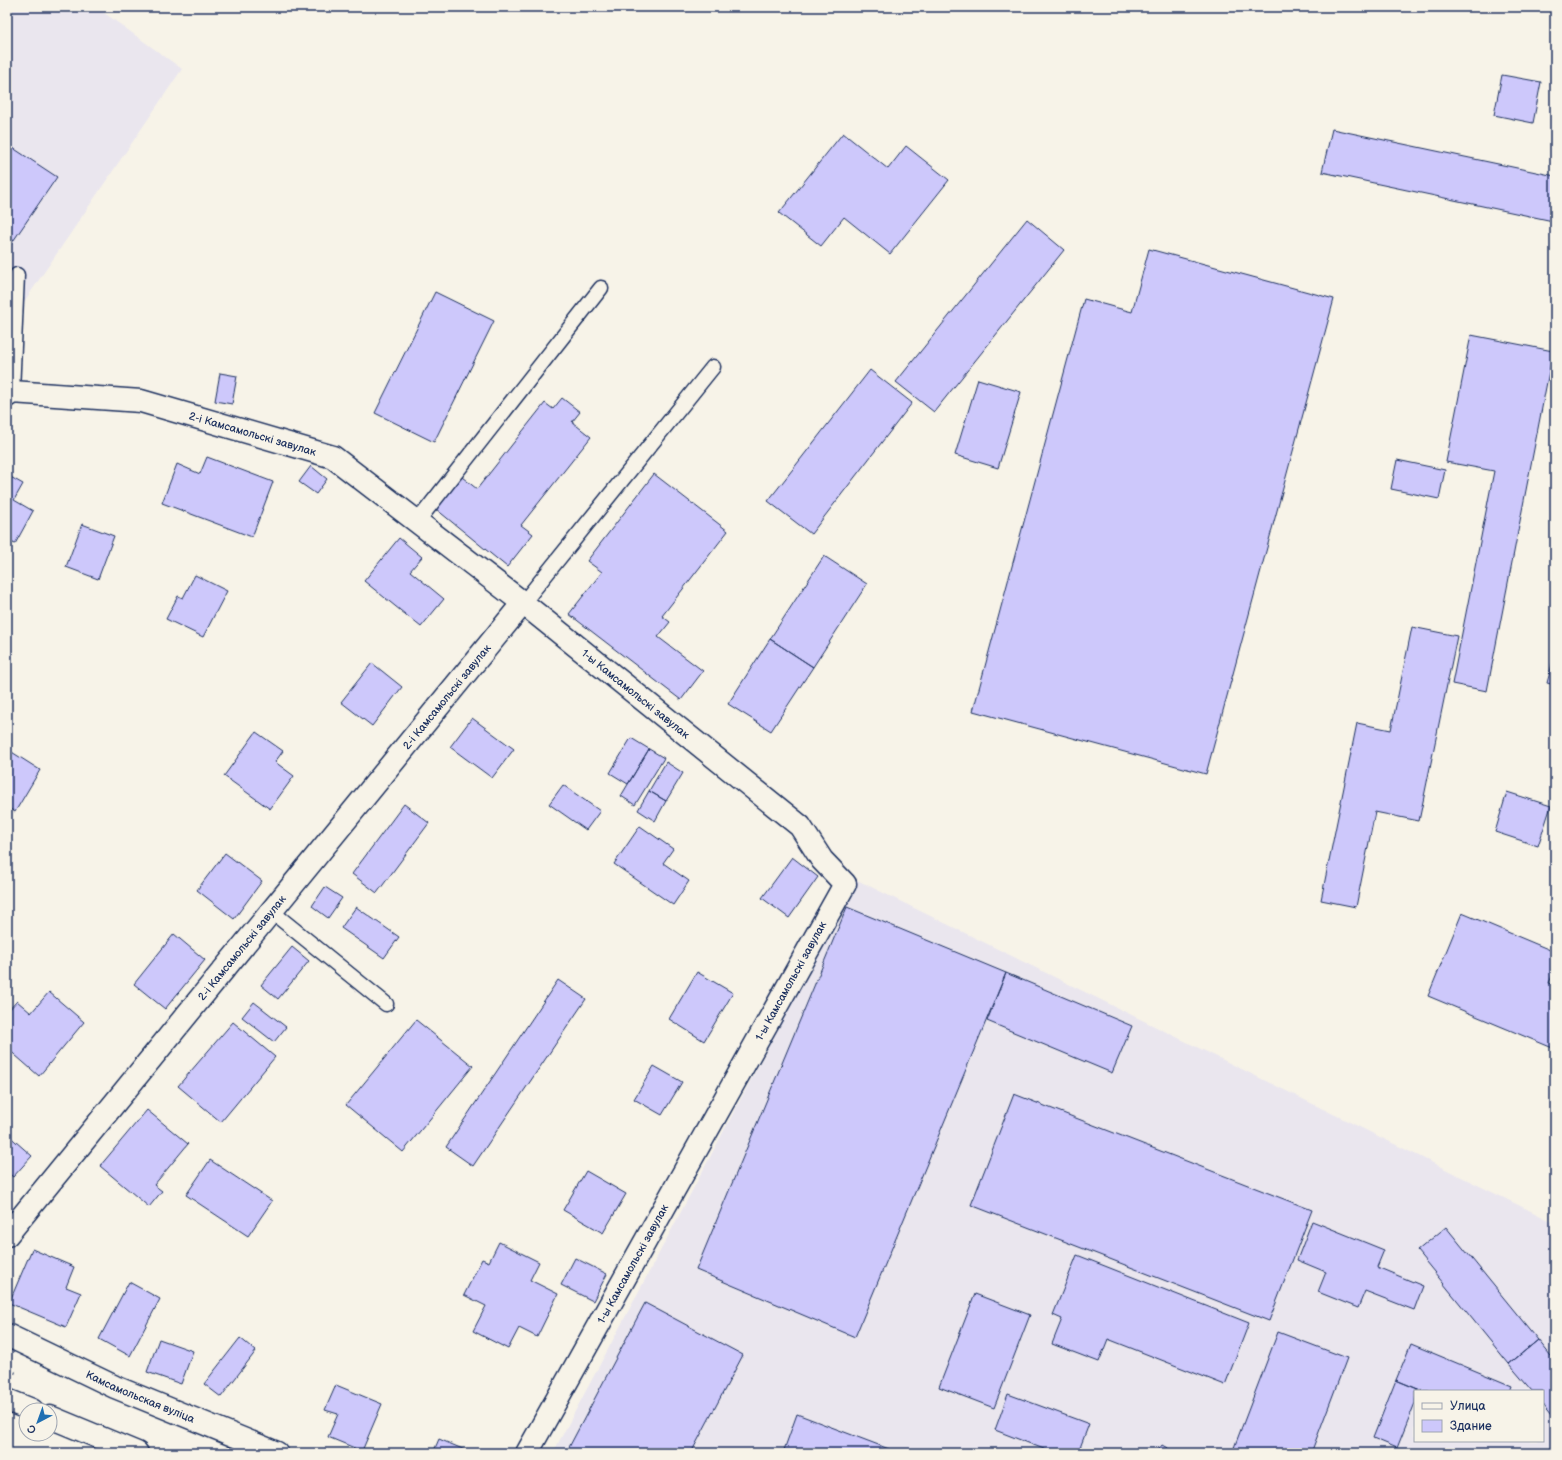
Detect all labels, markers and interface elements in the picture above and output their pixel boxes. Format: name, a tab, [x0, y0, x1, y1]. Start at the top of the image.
street label: 2-і Камсамольскі завулак	[188, 409, 318, 458]
street label: 2-і Камсамольскі завулак	[400, 641, 493, 752]
street label: 1-ы Камсамольскі завулак	[579, 646, 692, 741]
street label: 2-і Камсамольскі завулак	[195, 892, 288, 1003]
street label: 1-ы Камсамольскі завулак	[753, 919, 829, 1043]
street label: 1-ы Камсамольскі завулак	[595, 1202, 671, 1326]
street label: Камсамольская вуліца	[84, 1368, 197, 1425]
legend	[1414, 1390, 1544, 1442]
text: Улица	[1450, 1399, 1486, 1414]
north arrow	[18, 1402, 58, 1442]
text: Здание	[1450, 1419, 1492, 1434]
text: С	[24, 1422, 39, 1437]

